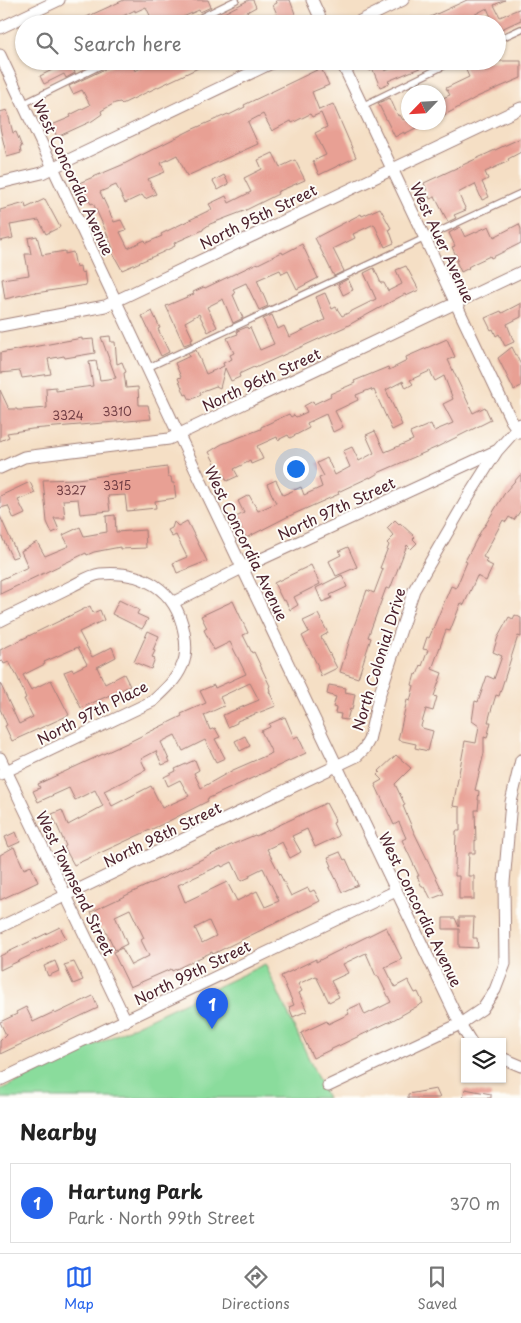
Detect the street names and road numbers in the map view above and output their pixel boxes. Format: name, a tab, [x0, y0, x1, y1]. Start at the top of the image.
street label: West Concordia Avenue	[28, 95, 120, 259]
street label: North 95th Street	[195, 178, 321, 254]
street label: West Auer Avenue	[405, 178, 481, 306]
street label: North 96th Street	[198, 341, 324, 417]
street label: West Concordia Avenue	[199, 462, 295, 624]
street label: North 97th Street	[273, 471, 399, 545]
street label: North Colonial Drive	[345, 585, 411, 733]
street label: North 97th Place	[33, 674, 151, 750]
street label: North 98th Street	[99, 795, 225, 873]
street label: West Townsend Street	[31, 807, 121, 959]
street label: West Concordia Avenue	[373, 828, 469, 990]
street label: North 99th Street	[130, 934, 254, 1010]

